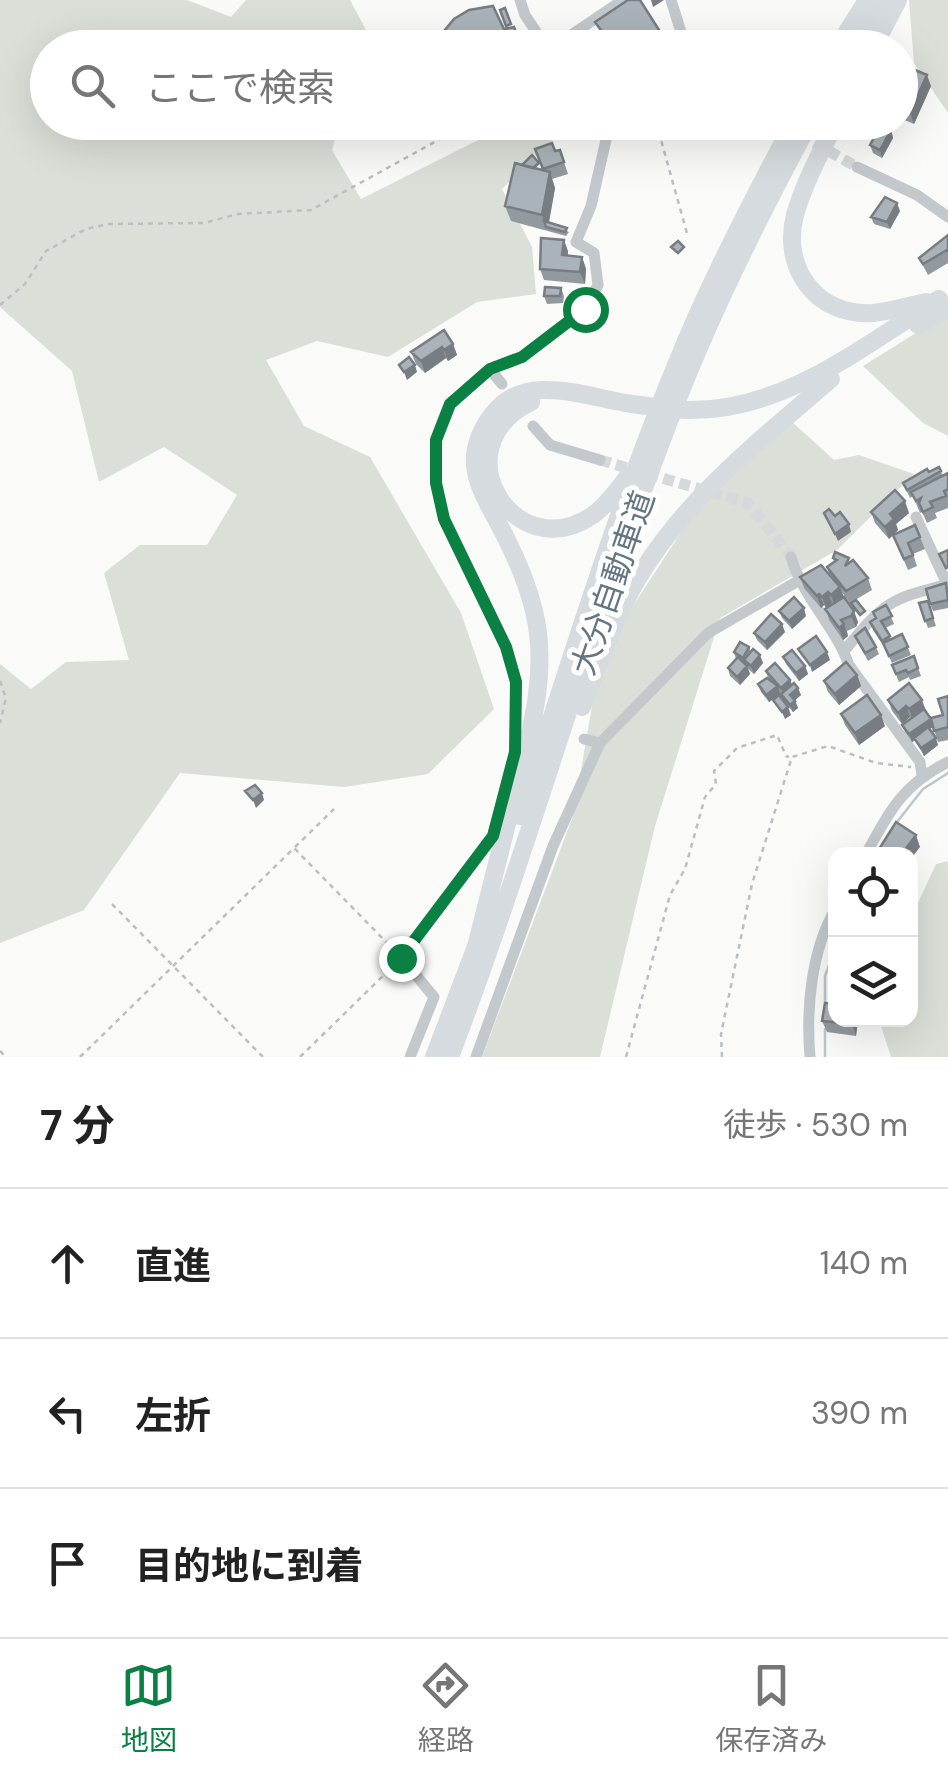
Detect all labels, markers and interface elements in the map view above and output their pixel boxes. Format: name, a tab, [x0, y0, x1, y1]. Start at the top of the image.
search box	[30, 30, 918, 140]
icon: search	[65, 58, 120, 113]
text: ここで検索	[145, 63, 335, 113]
route start	[563, 287, 609, 333]
street label: 大分自動車道	[562, 485, 664, 681]
map controls	[828, 847, 918, 1027]
button: locate	[828, 847, 918, 937]
route end	[379, 936, 425, 982]
button: layers	[828, 937, 918, 1027]
text: 7 分	[40, 1098, 114, 1153]
text: 徒歩 · 530 m	[723, 1104, 908, 1146]
icon: ahead	[40, 1236, 95, 1291]
text: 直進	[135, 1241, 211, 1291]
text: 140 m	[820, 1242, 908, 1284]
icon: left	[40, 1386, 95, 1441]
text: 左折	[135, 1391, 211, 1441]
text: 390 m	[811, 1392, 908, 1434]
icon: arrive	[40, 1536, 95, 1591]
text: 目的地に到着	[135, 1541, 363, 1591]
tab: 地図	[121, 1658, 177, 1759]
tab: 経路	[418, 1658, 474, 1759]
tab: 保存済み	[715, 1658, 827, 1759]

